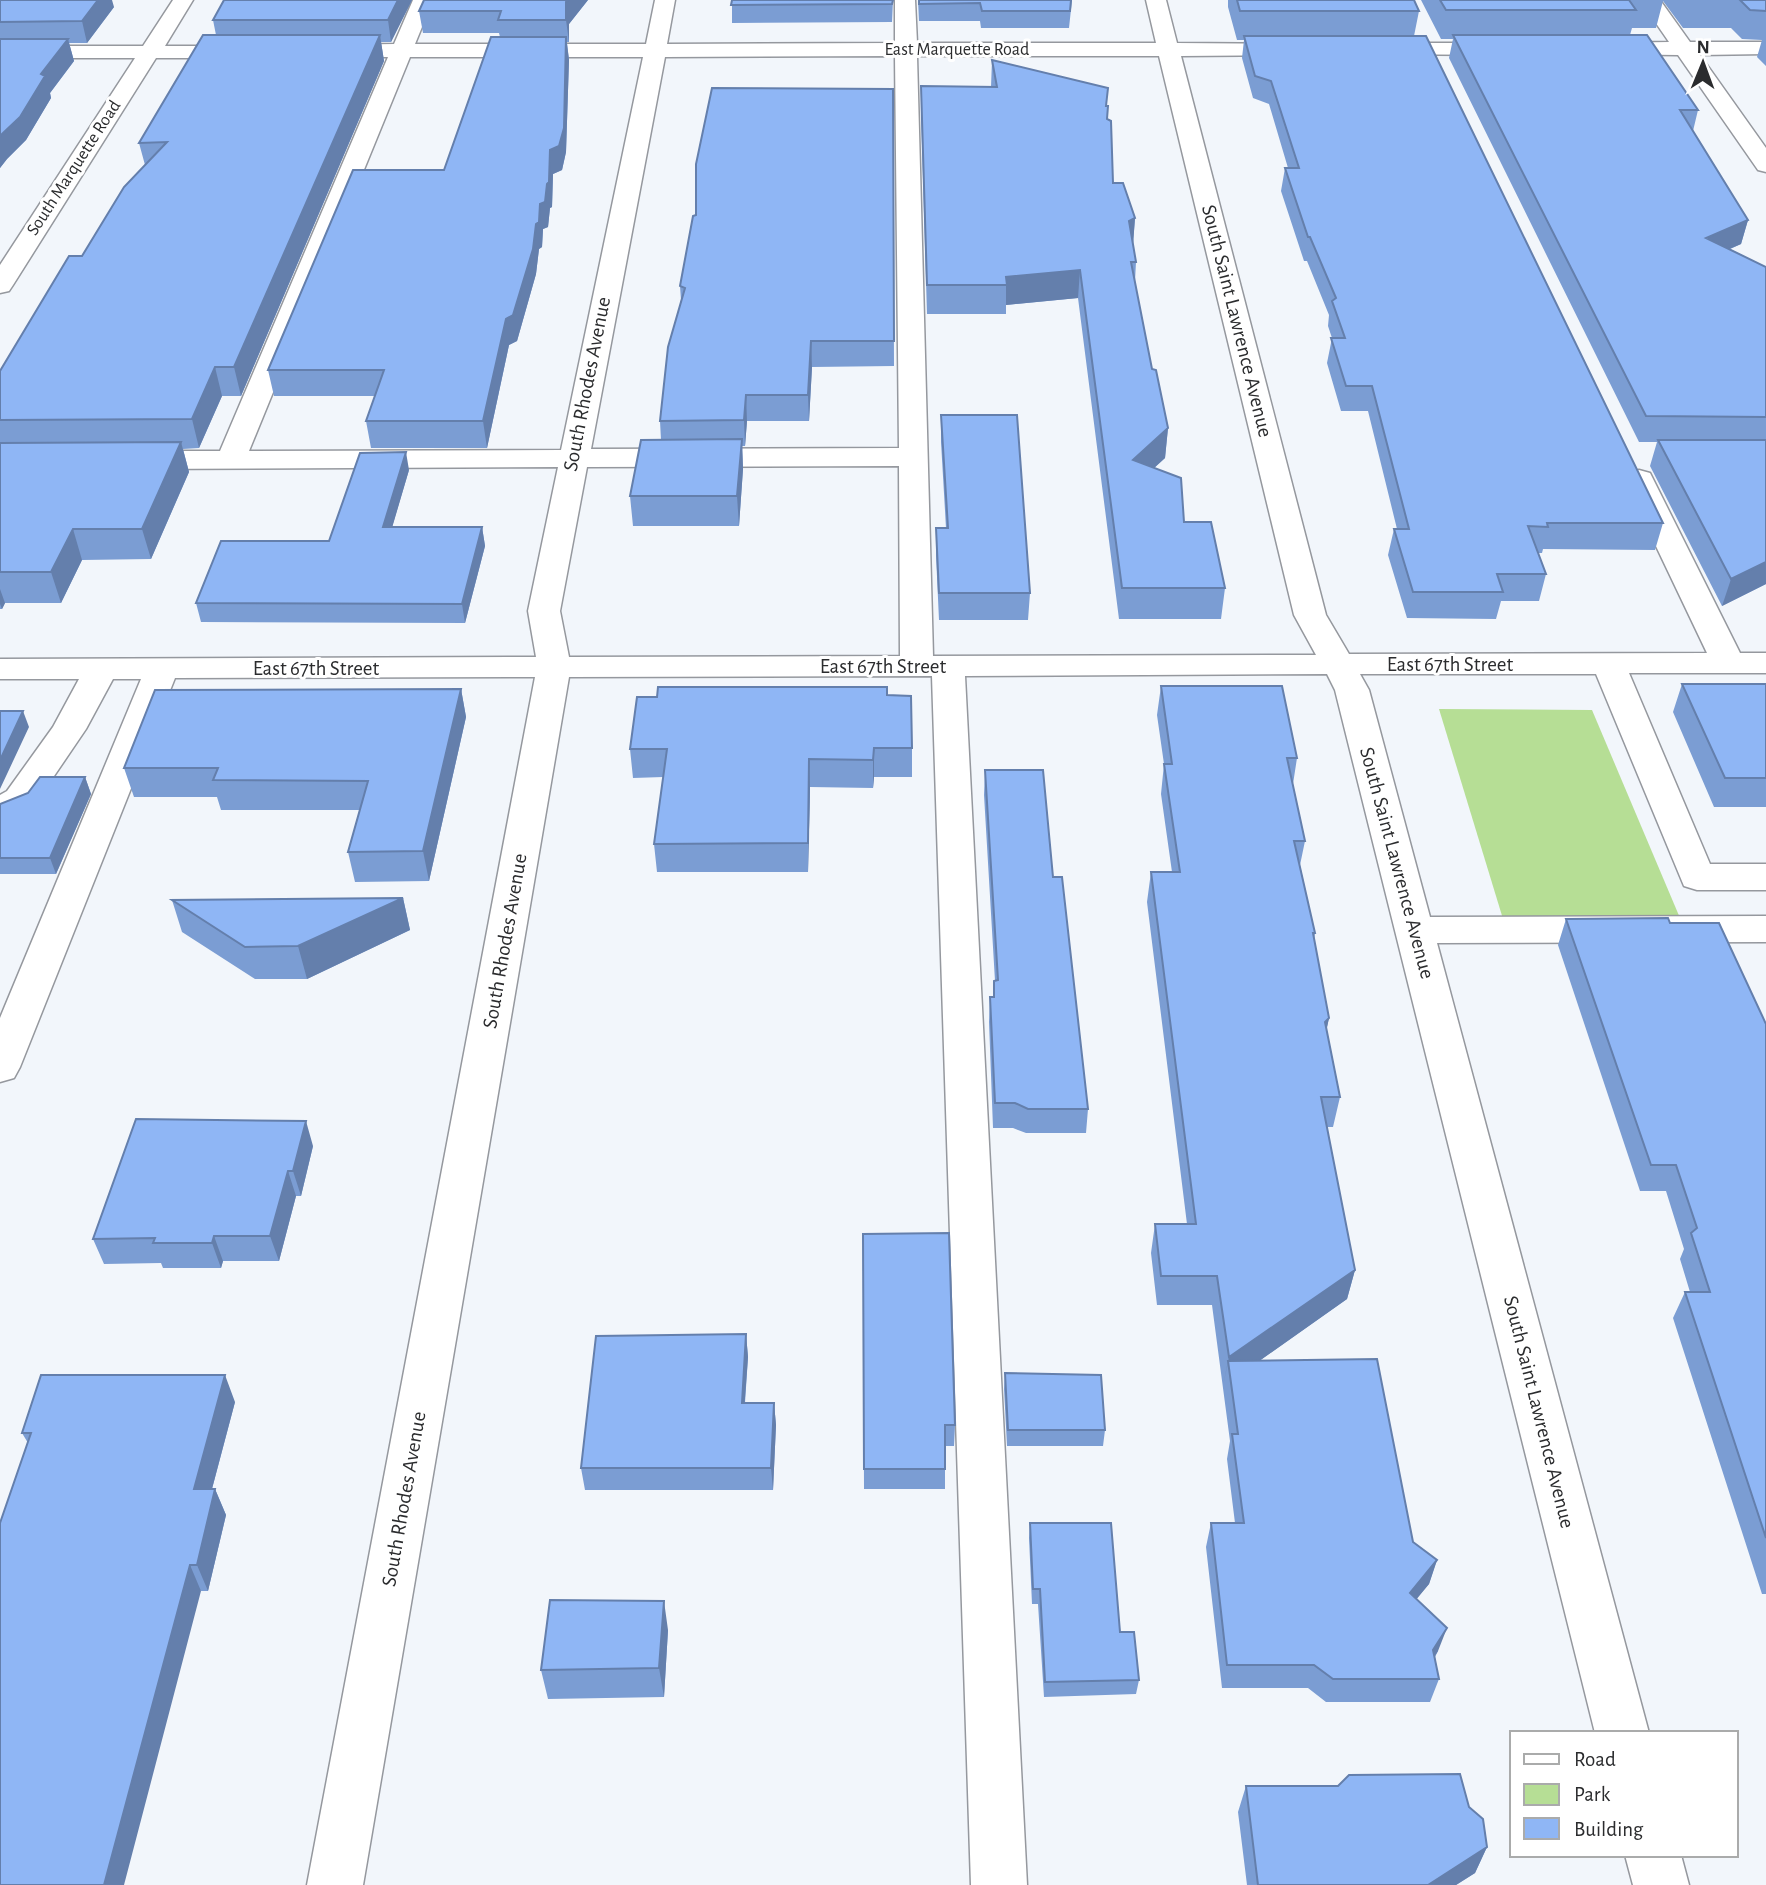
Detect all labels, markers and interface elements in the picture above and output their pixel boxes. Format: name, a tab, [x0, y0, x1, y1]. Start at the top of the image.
north arrow	[1668, 28, 1738, 98]
text: N	[1696, 38, 1710, 57]
street label: East Marquette Road	[885, 41, 1029, 59]
street label: South Marquette Road	[24, 97, 124, 239]
street label: South Saint Lawrence Avenue	[1198, 203, 1276, 439]
street label: South Rhodes Avenue	[560, 295, 614, 473]
street label: East 67th Street	[1387, 654, 1514, 675]
street label: East 67th Street	[820, 656, 947, 677]
street label: East 67th Street	[253, 658, 380, 679]
street label: South Saint Lawrence Avenue	[1356, 745, 1438, 981]
street label: South Rhodes Avenue	[479, 852, 531, 1030]
street label: South Saint Lawrence Avenue	[1500, 1294, 1578, 1530]
street label: South Rhodes Avenue	[378, 1410, 430, 1588]
legend	[1510, 1731, 1738, 1857]
text: Road	[1574, 1749, 1616, 1770]
text: Park	[1574, 1784, 1611, 1805]
text: Building	[1574, 1819, 1644, 1840]

